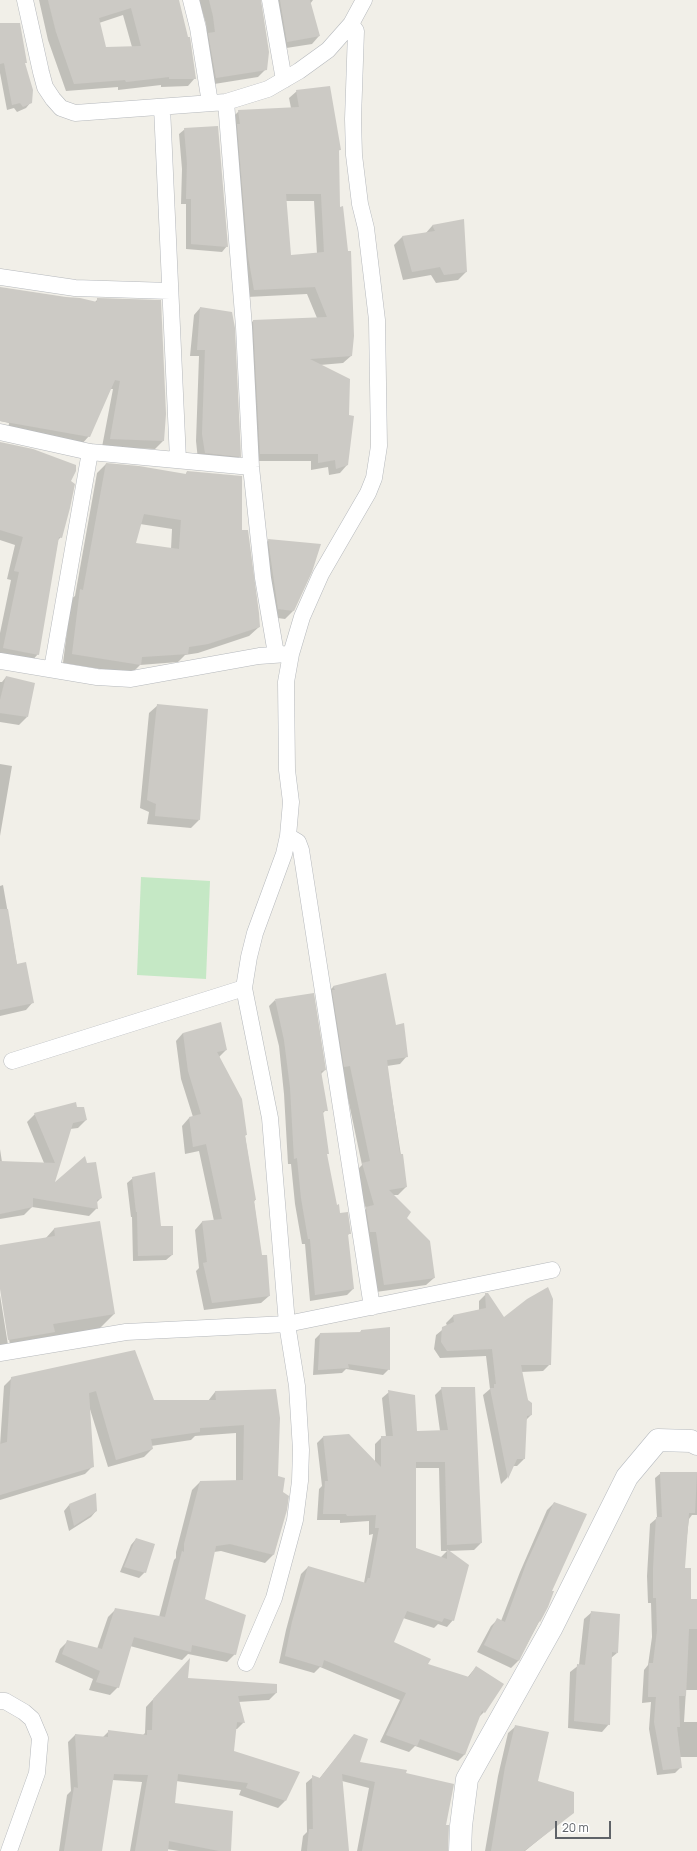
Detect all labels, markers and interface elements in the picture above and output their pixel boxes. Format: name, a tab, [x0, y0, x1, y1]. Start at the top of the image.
scale bar	[557, 1813, 613, 1839]
text: 20 m	[562, 1819, 589, 1836]

